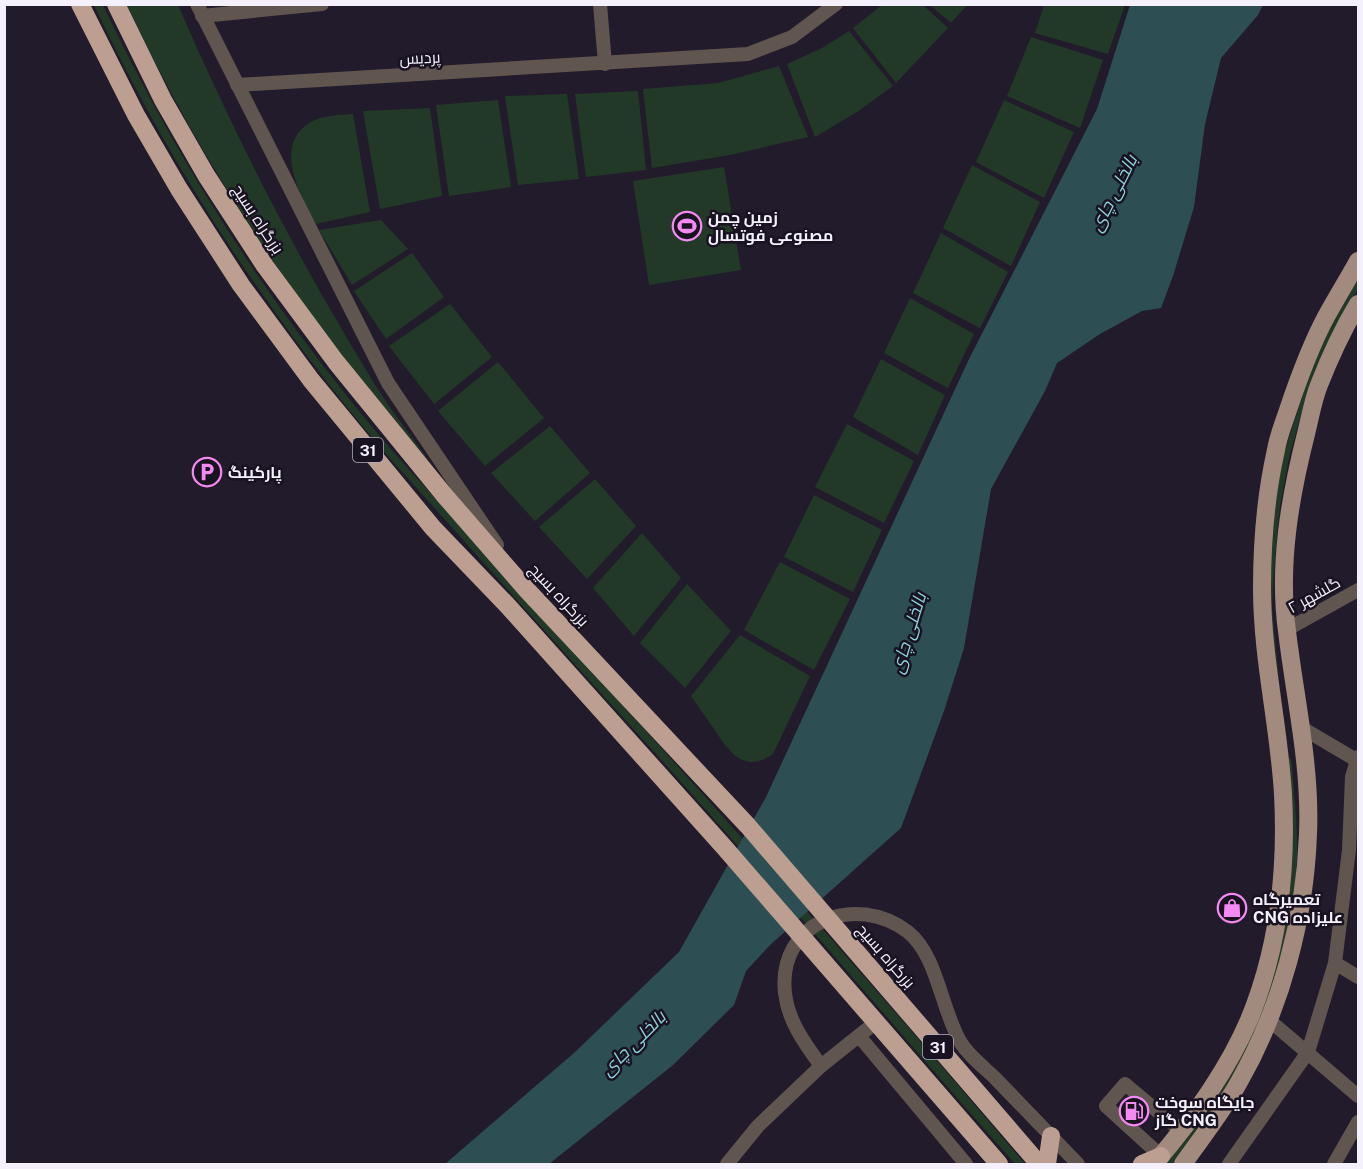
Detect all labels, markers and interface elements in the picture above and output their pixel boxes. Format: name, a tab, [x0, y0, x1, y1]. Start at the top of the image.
street label: پردیس	[399, 47, 442, 71]
water label: بالخلی چای	[1085, 150, 1144, 236]
street label: بزرگراه بسیج	[227, 181, 288, 258]
place label: زمین چمن مصنوعی فوتسال	[708, 208, 833, 245]
sports icon: زمین چمن مصنوعی فوتسال	[671, 210, 703, 242]
road number: 31	[353, 438, 383, 462]
parking icon: پارکینگ	[191, 456, 223, 488]
place label: پارکینگ	[228, 463, 282, 484]
street label: بزرگراه بسیج	[524, 560, 593, 632]
street label: گلشهر ۲	[1284, 573, 1344, 618]
water label: بالخلی چای	[886, 589, 932, 676]
place label: تعمیرگاه CNG علیزاده	[1253, 890, 1343, 927]
shop icon: تعمیرگاه CNG علیزاده	[1216, 892, 1248, 924]
street label: بزرگراه بسیج	[851, 920, 919, 993]
water label: بالخلی چای	[596, 1005, 672, 1081]
road number: 31	[923, 1035, 953, 1059]
place label: جایگاه سوخت گاز CNG	[1154, 1093, 1255, 1130]
fuel station icon: جایگاه سوخت گاز CNG	[1118, 1095, 1150, 1127]

